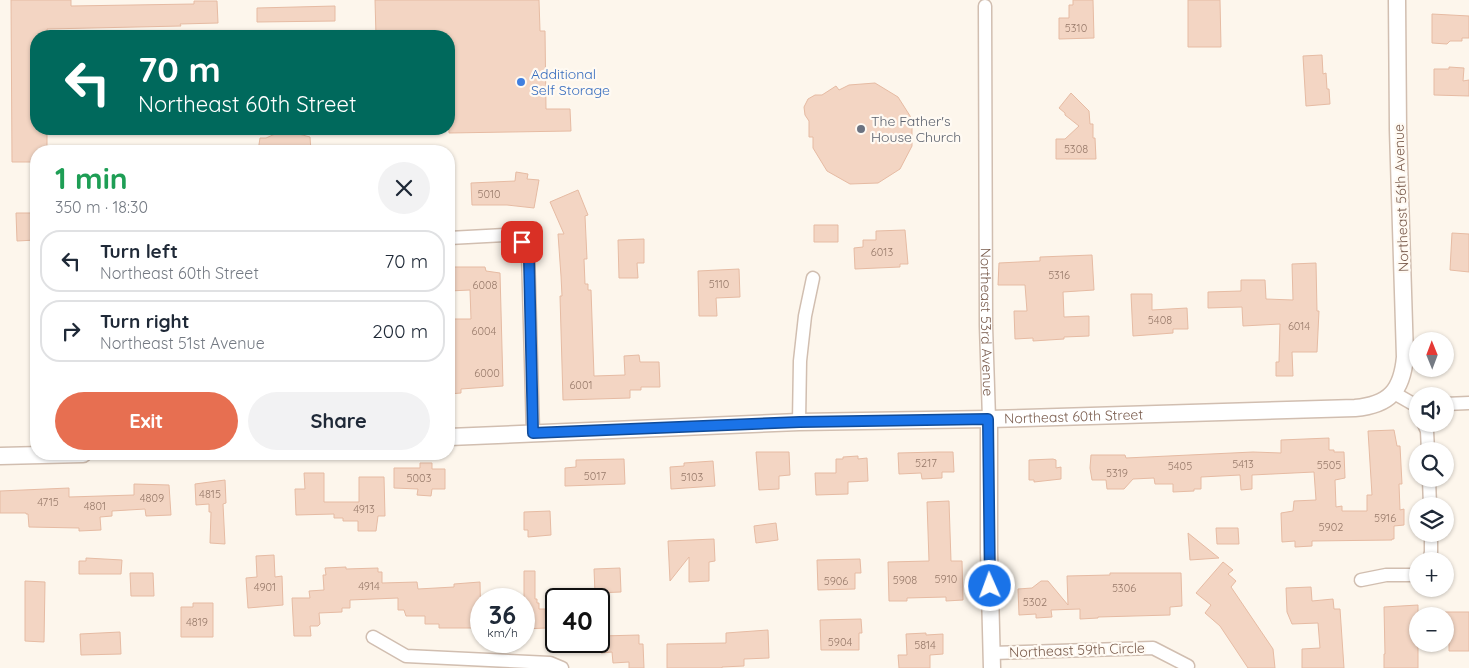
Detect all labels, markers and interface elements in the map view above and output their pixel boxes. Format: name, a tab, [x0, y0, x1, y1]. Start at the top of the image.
house number: 5310	[1065, 21, 1087, 35]
text: 70 m	[138, 47, 221, 91]
icon: left	[55, 50, 120, 115]
place label: Additional Self Storage	[531, 65, 610, 99]
marker: Additional Self Storage	[515, 76, 527, 88]
text: Northeast 60th Street	[138, 90, 356, 118]
place label: The Father's House Church	[871, 112, 961, 146]
marker: The Father's House Church	[855, 123, 867, 135]
street label: Northeast 56th Avenue	[1389, 124, 1413, 272]
house number: 5308	[1064, 142, 1088, 156]
text: 1 min	[55, 159, 128, 197]
button: close	[378, 162, 430, 214]
house number: 5010	[477, 187, 501, 201]
text: 350 m · 18:30	[55, 197, 148, 217]
pin	[501, 221, 543, 263]
icon: arrive	[508, 228, 536, 256]
text: Turn left	[100, 239, 178, 263]
house number: 6013	[871, 245, 893, 259]
icon: left	[57, 247, 85, 275]
street label: Northeast 53rd Avenue	[977, 248, 997, 397]
text: 70 m	[384, 249, 428, 273]
text: Northeast 60th Street	[100, 263, 259, 283]
house number: 5316	[1048, 268, 1070, 282]
house number: 5110	[709, 277, 729, 291]
house number: 6008	[473, 278, 498, 292]
text: Turn right	[100, 309, 189, 333]
house number: 5408	[1148, 313, 1172, 327]
icon: right	[57, 317, 85, 345]
text: 200 m	[372, 319, 428, 343]
house number: 6014	[1288, 319, 1310, 333]
house number: 6004	[472, 324, 497, 338]
north arrow	[1409, 332, 1454, 378]
map controls	[1409, 332, 1454, 652]
text: Northeast 51st Avenue	[100, 333, 265, 353]
house number: 6000	[474, 366, 500, 380]
house number: 6001	[569, 378, 593, 392]
button: sound	[1409, 387, 1454, 432]
button: Exit	[55, 392, 238, 450]
button: Share	[248, 392, 430, 450]
street label: Northeast 60th Street	[1004, 405, 1144, 428]
button: search	[1409, 442, 1454, 487]
house number: 5217	[915, 456, 937, 470]
house number: 5413	[1232, 457, 1254, 471]
house number: 5505	[1317, 458, 1341, 472]
house number: 5405	[1168, 459, 1192, 473]
house number: 5319	[1106, 466, 1128, 480]
house number: 5017	[584, 469, 606, 483]
house number: 5103	[681, 470, 703, 484]
house number: 5003	[407, 471, 432, 485]
house number: 4815	[199, 487, 221, 501]
house number: 4809	[140, 491, 164, 505]
house number: 4715	[37, 495, 59, 509]
button: layers	[1409, 497, 1454, 542]
house number: 4801	[84, 499, 106, 513]
house number: 4913	[353, 502, 375, 516]
house number: 5916	[1374, 511, 1396, 525]
house number: 5902	[1319, 520, 1343, 534]
button: +	[1409, 552, 1454, 597]
position arrow	[963, 559, 1015, 611]
house number: 5910	[935, 572, 957, 586]
house number: 5908	[893, 573, 917, 587]
house number: 5906	[824, 574, 848, 588]
house number: 4914	[358, 579, 380, 593]
house number: 4901	[254, 580, 276, 594]
house number: 5306	[1112, 581, 1136, 595]
speed limit sign: 40	[545, 588, 610, 653]
house number: 5302	[1023, 595, 1047, 609]
text: 36	[489, 599, 516, 630]
button: −	[1409, 607, 1454, 652]
house number: 4819	[186, 615, 208, 629]
text: km/h	[487, 625, 518, 640]
house number: 5904	[828, 635, 852, 649]
house number: 5814	[914, 638, 936, 652]
street label: Northeast 59th Circle	[1009, 639, 1145, 661]

